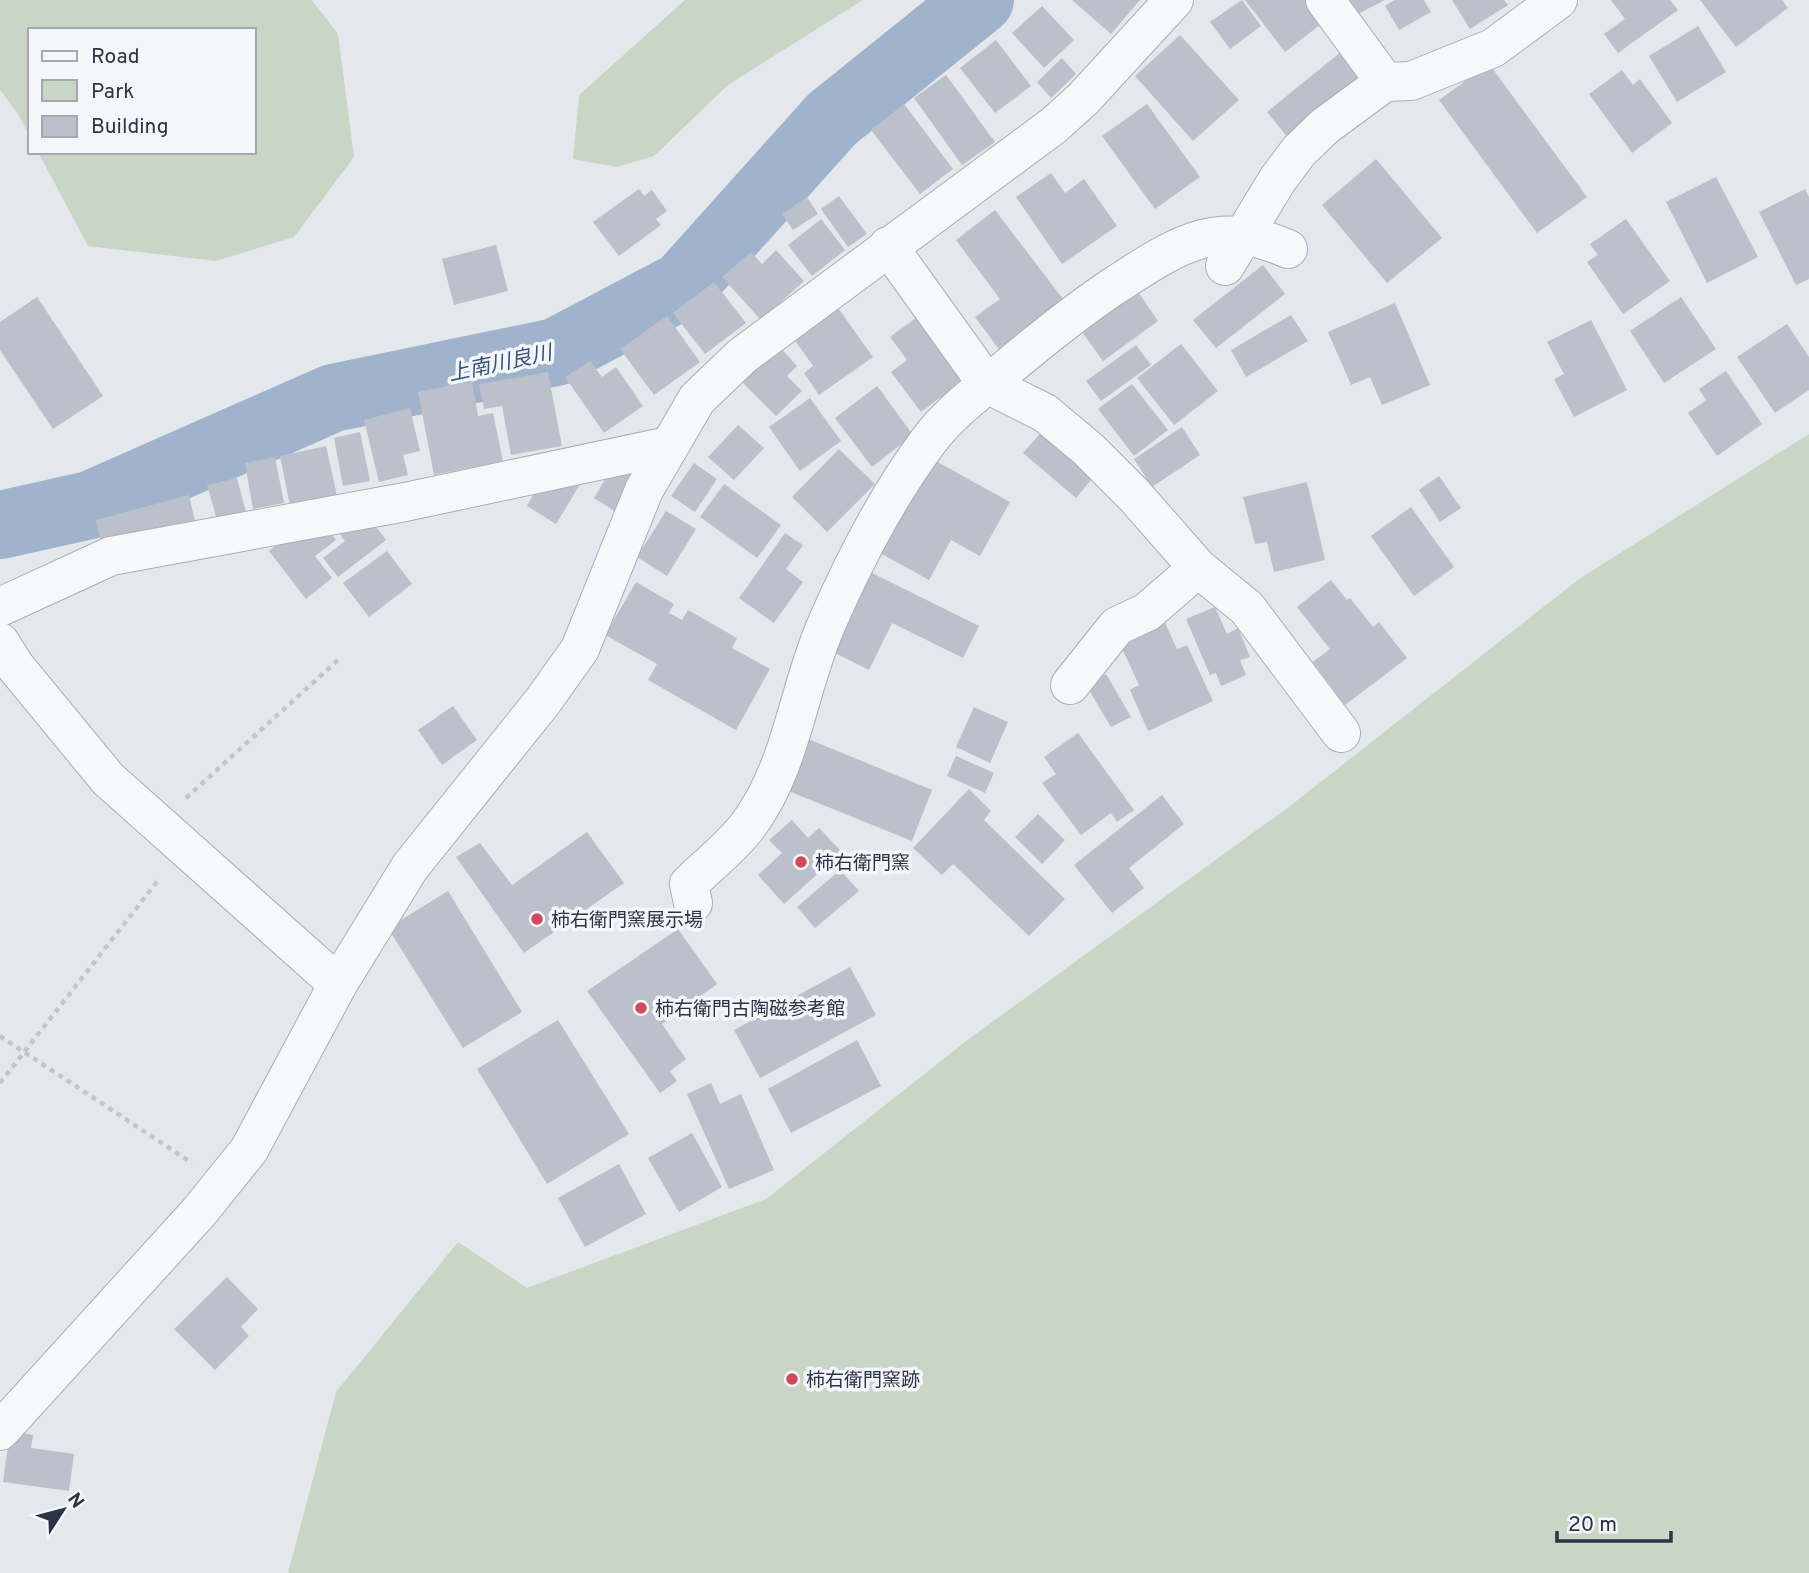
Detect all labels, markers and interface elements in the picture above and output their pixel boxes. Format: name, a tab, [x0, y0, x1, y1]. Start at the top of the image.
legend	[28, 28, 256, 154]
text: Road	[91, 44, 140, 71]
text: Park	[91, 79, 134, 106]
text: Building	[91, 114, 169, 141]
water label: 上南川良川	[446, 340, 556, 389]
place label: 柿右衛門窯	[815, 852, 910, 876]
marker: 柿右衛門窯	[793, 854, 809, 870]
place label: 柿右衛門窯展示場	[551, 909, 703, 933]
marker: 柿右衛門窯展示場	[529, 911, 545, 927]
place label: 柿右衛門古陶磁参考館	[655, 998, 845, 1022]
marker: 柿右衛門古陶磁参考館	[633, 1000, 649, 1016]
place label: 柿右衛門窯跡	[806, 1369, 920, 1393]
marker: 柿右衛門窯跡	[784, 1371, 800, 1387]
north arrow	[28, 1475, 98, 1545]
text: N	[61, 1489, 89, 1514]
scale bar	[1557, 1500, 1671, 1544]
text: 20 m	[1568, 1512, 1617, 1539]

